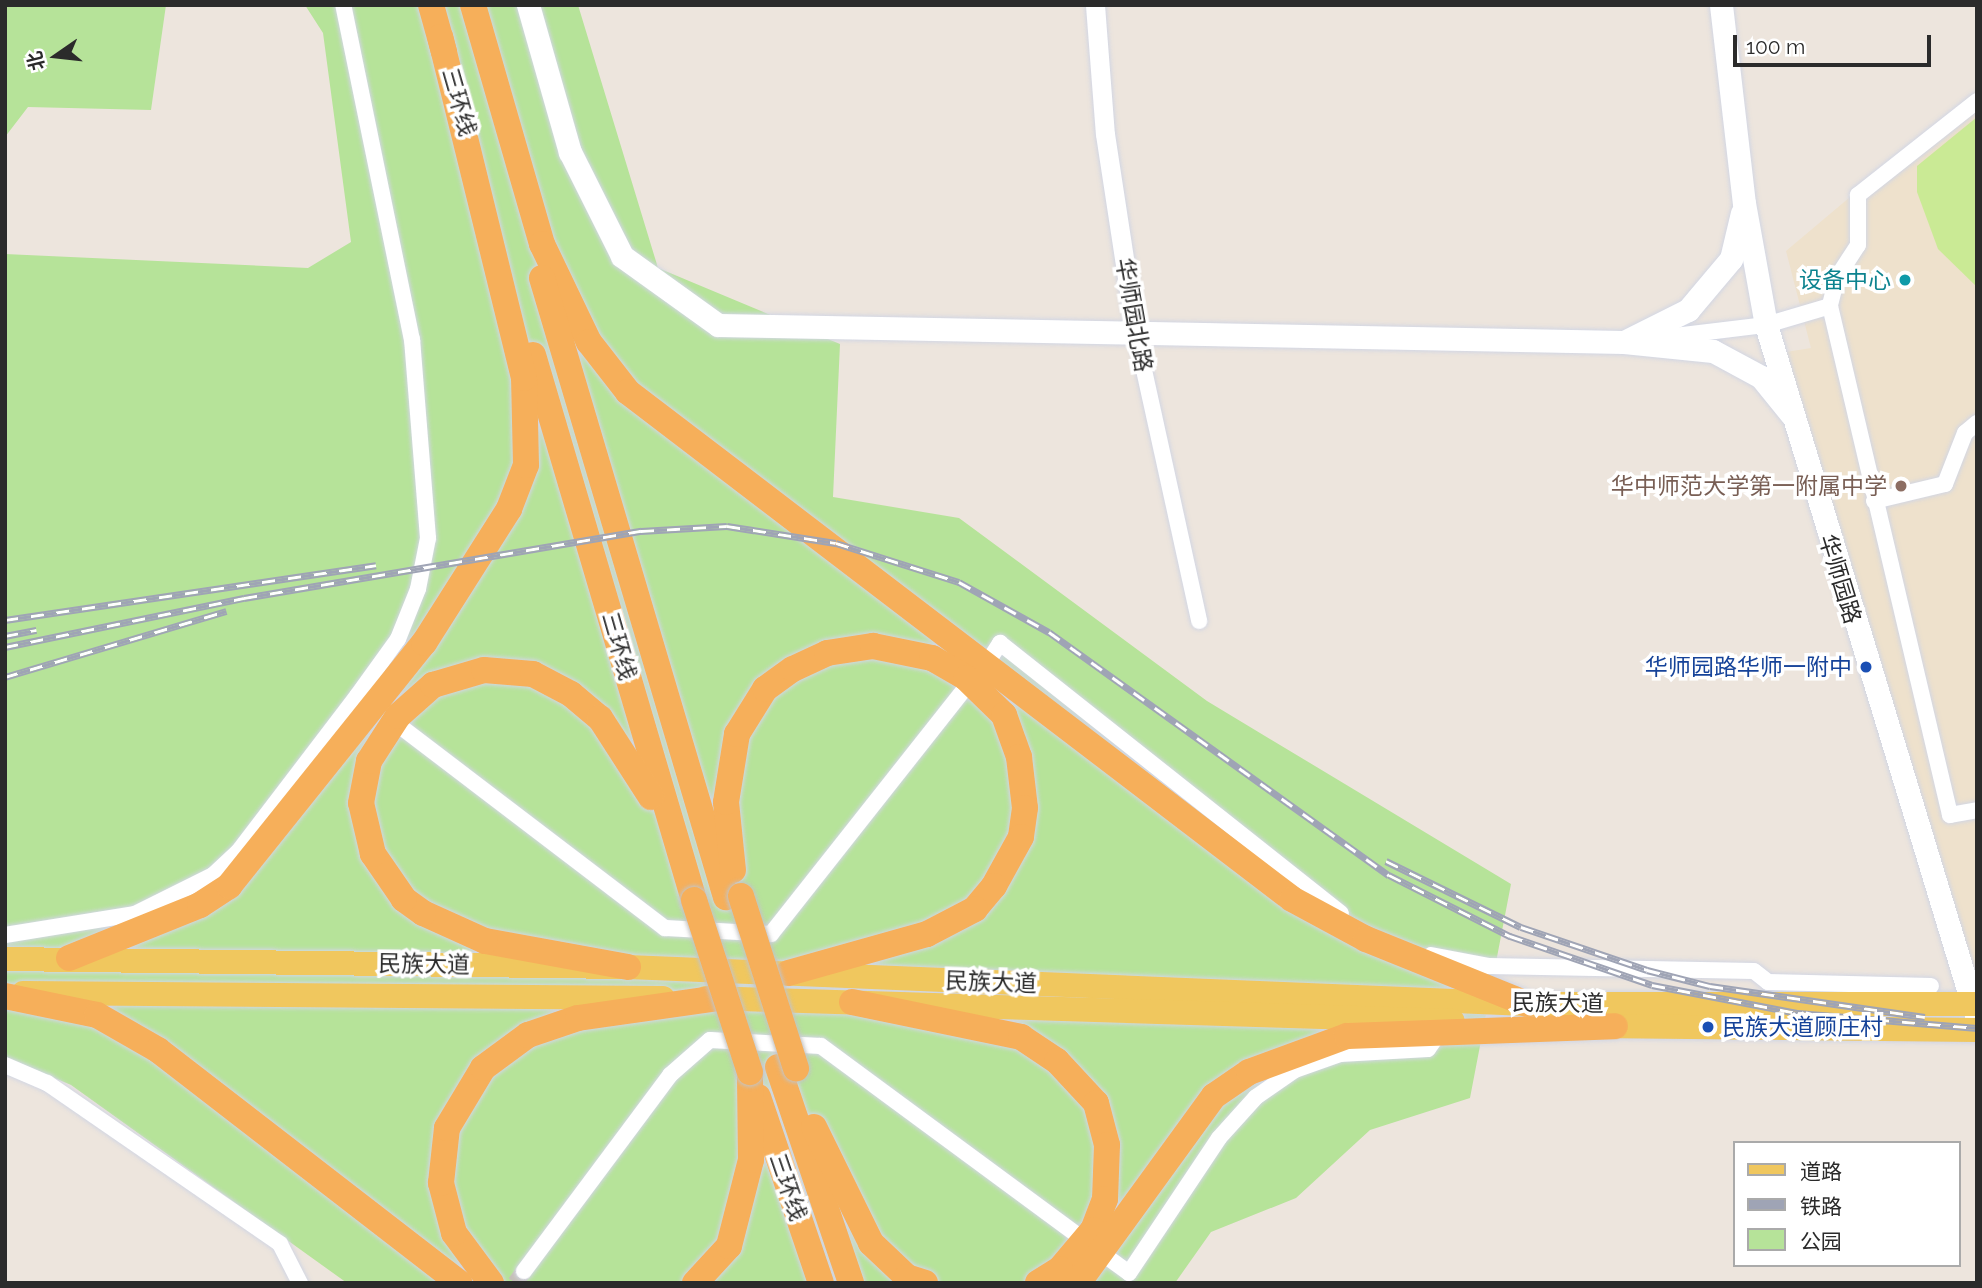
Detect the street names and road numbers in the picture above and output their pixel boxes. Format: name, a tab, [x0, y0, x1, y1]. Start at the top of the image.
street label: 三环线	[436, 65, 482, 139]
street label: 华师园北路	[1110, 256, 1158, 374]
street label: 华师园路	[1813, 531, 1867, 627]
street label: 三环线	[596, 609, 642, 683]
street label: 民族大道	[378, 949, 470, 979]
street label: 民族大道	[945, 967, 1037, 997]
street label: 民族大道	[1512, 988, 1604, 1018]
street label: 三环线	[764, 1150, 812, 1224]

